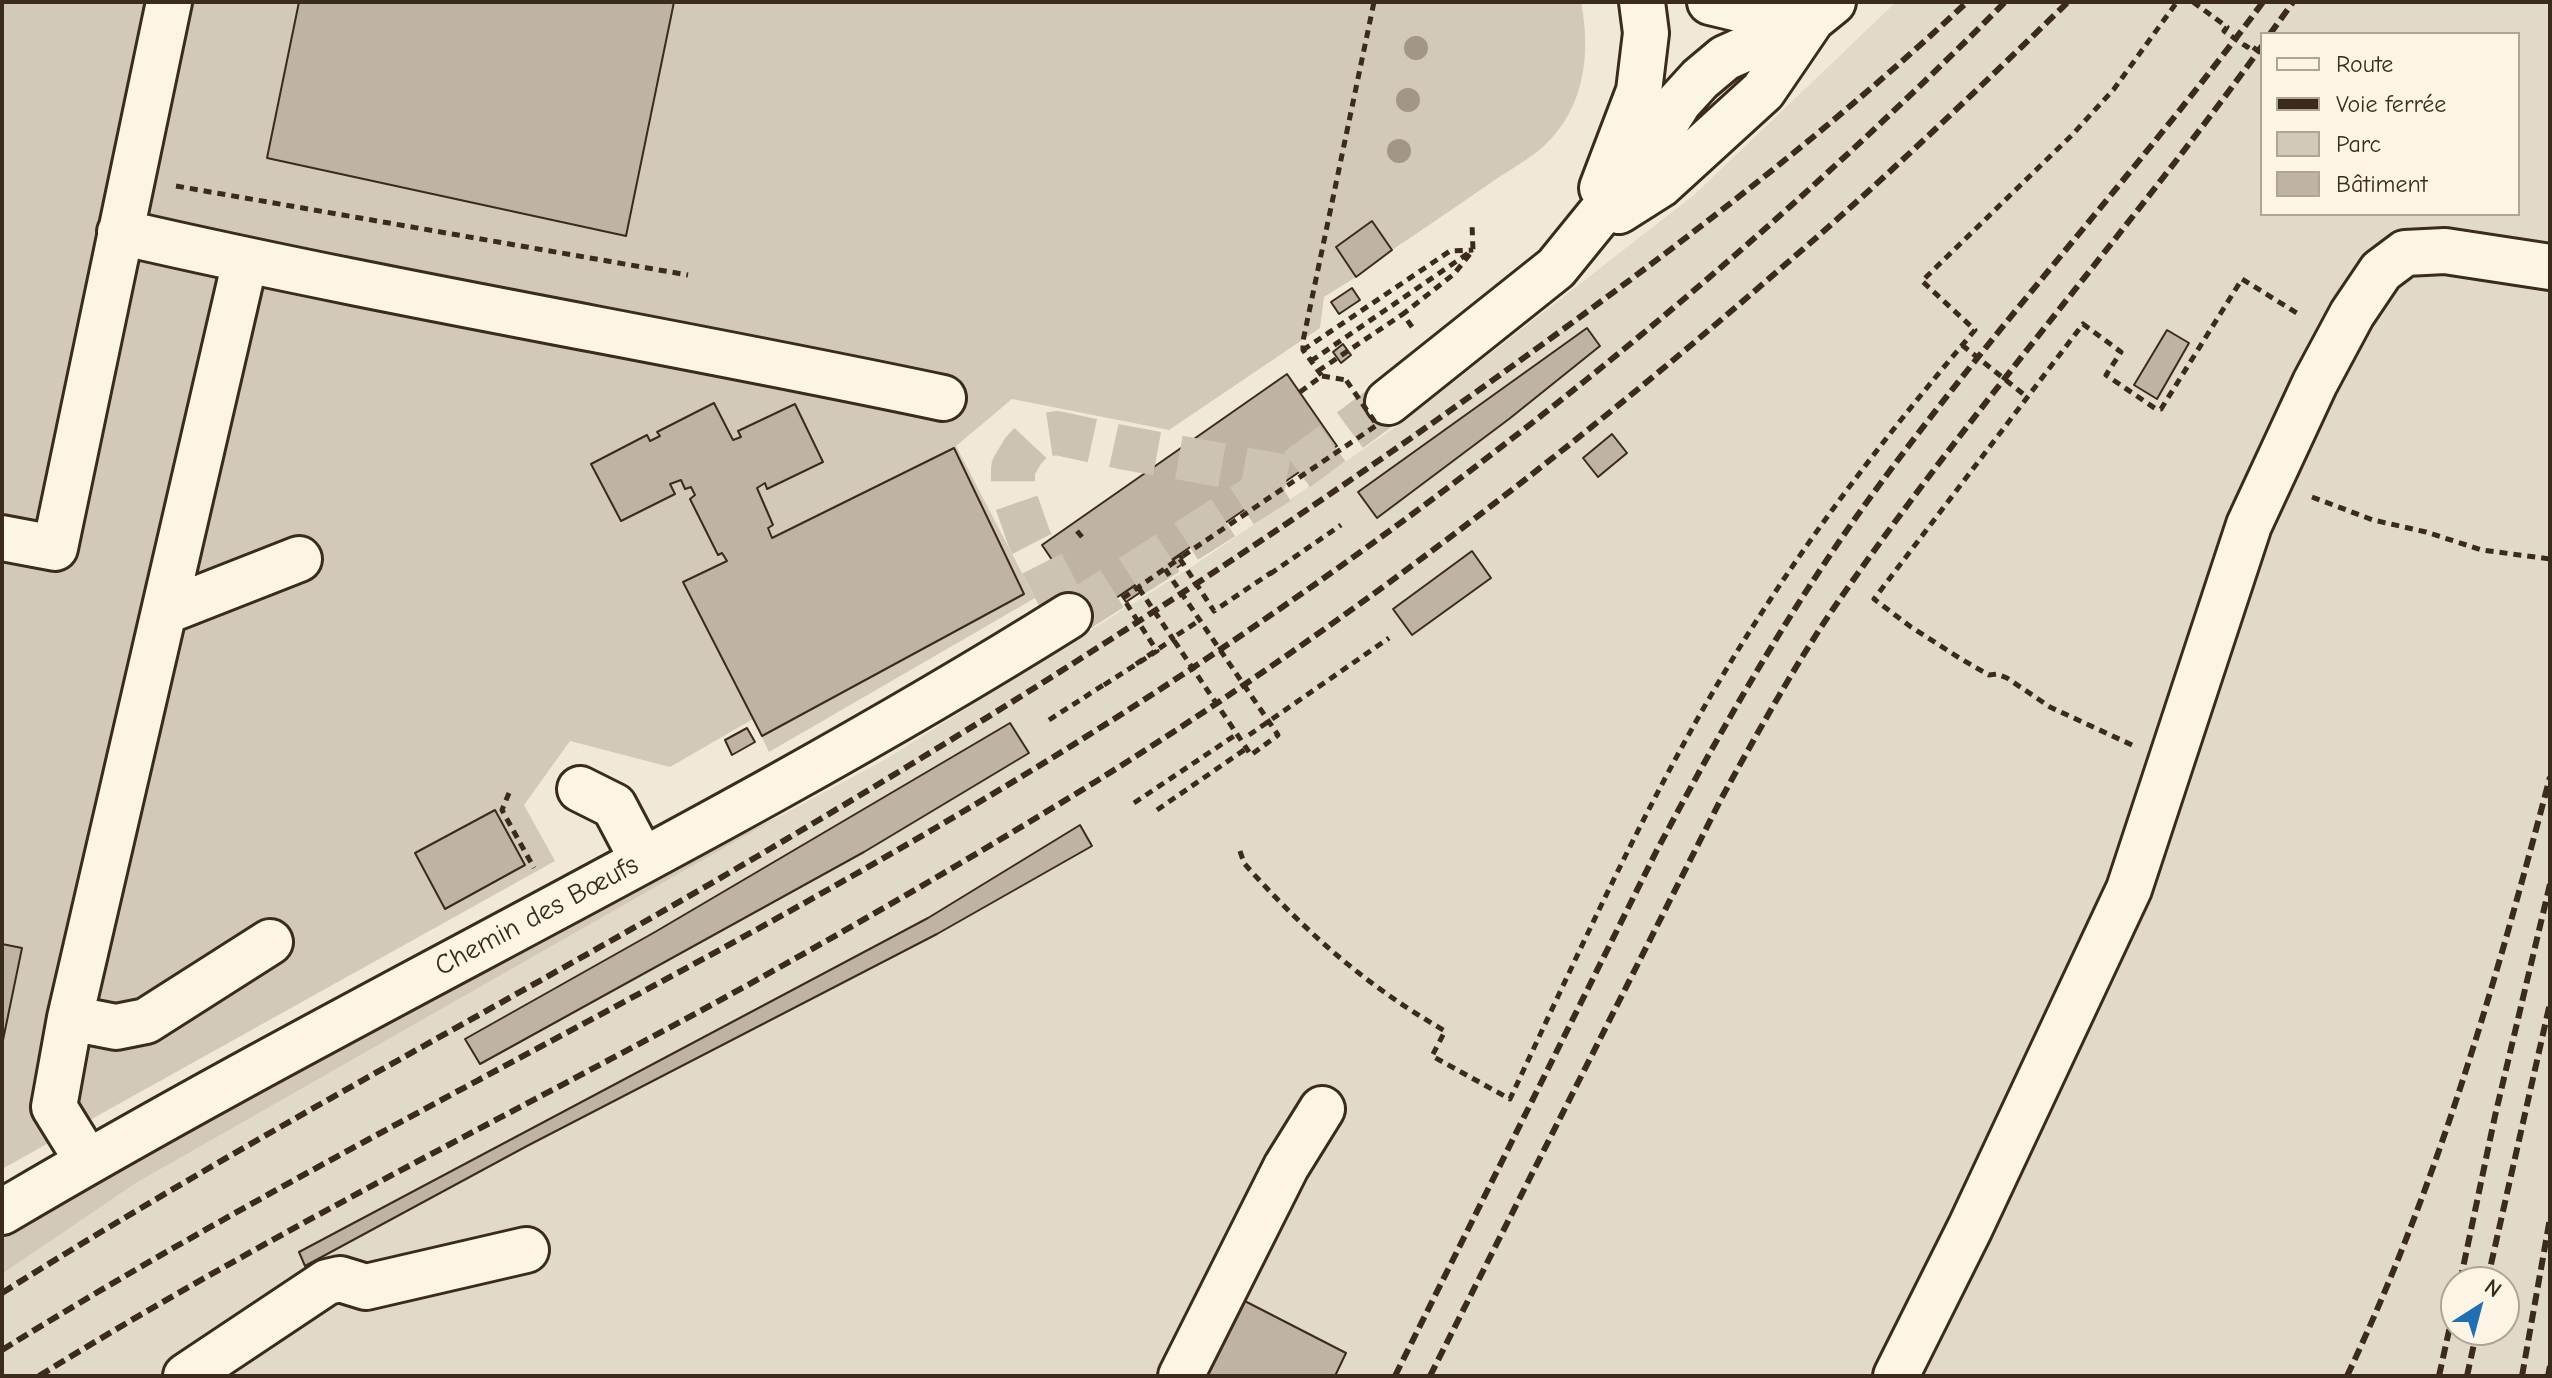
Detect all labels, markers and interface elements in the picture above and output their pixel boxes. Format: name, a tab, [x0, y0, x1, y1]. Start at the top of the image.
legend	[2260, 32, 2520, 216]
text: Route	[2336, 50, 2393, 78]
text: Voie ferrée	[2336, 90, 2446, 118]
text: Parc	[2336, 130, 2381, 158]
text: Bâtiment	[2336, 170, 2428, 198]
street label: Chemin des Bœufs	[430, 848, 644, 984]
north arrow	[2440, 1266, 2520, 1346]
text: N	[2479, 1273, 2506, 1303]

